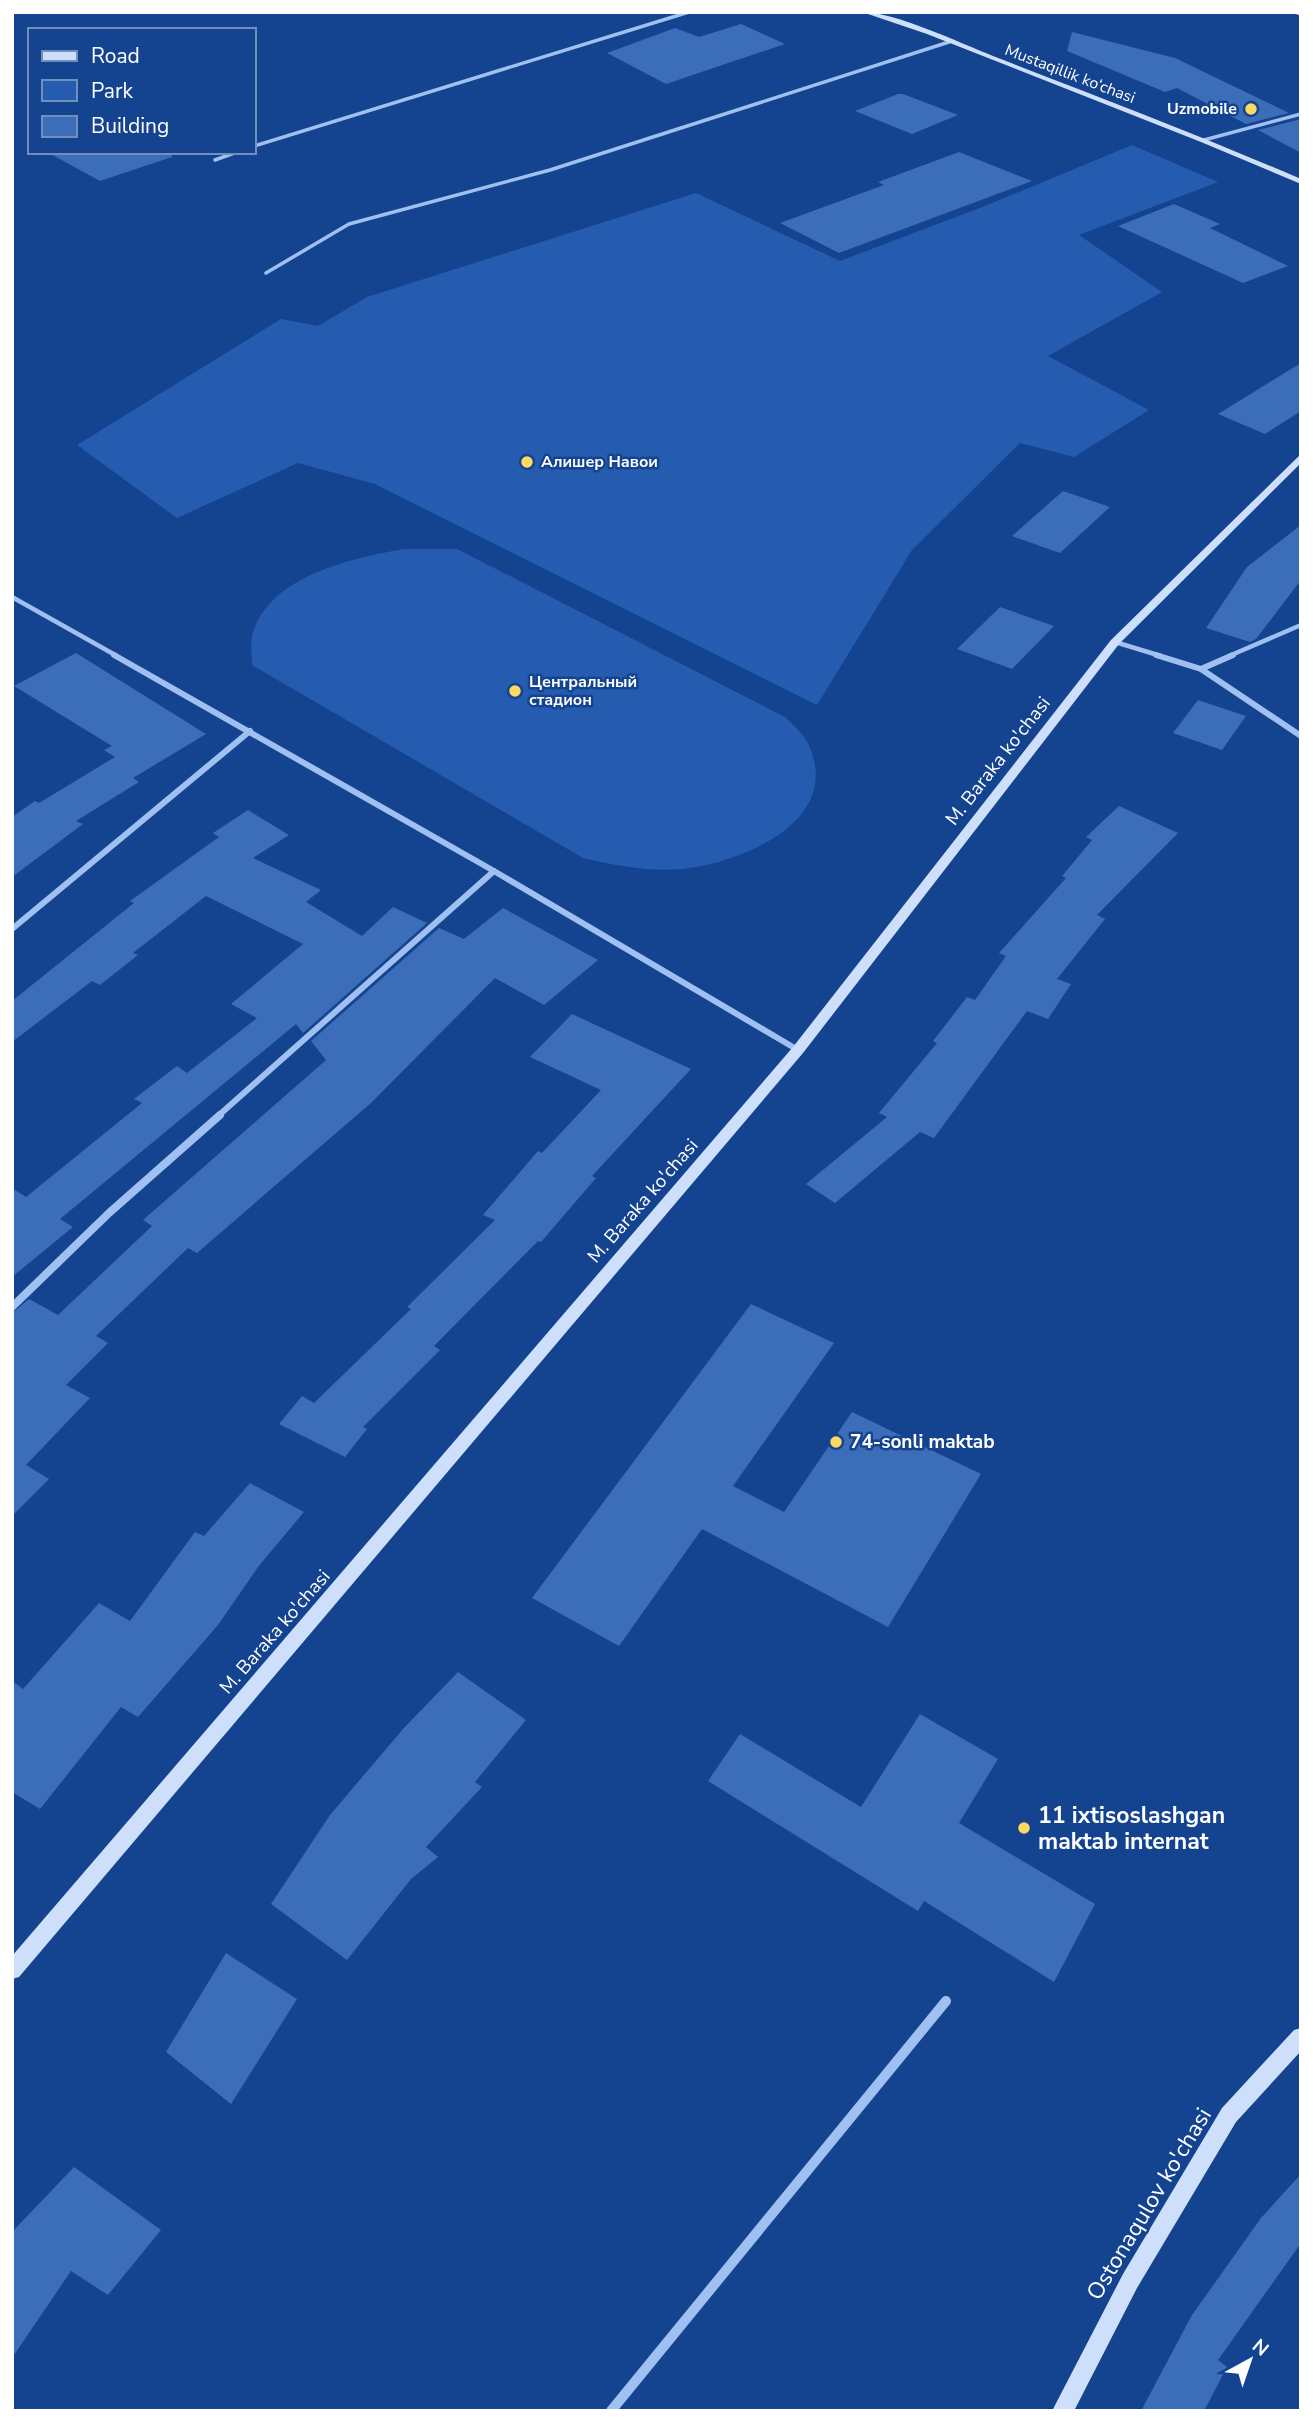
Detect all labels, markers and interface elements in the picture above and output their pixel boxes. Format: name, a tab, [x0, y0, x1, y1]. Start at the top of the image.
legend	[28, 28, 256, 154]
street label: Mustaqillik ko‘chasi	[1002, 39, 1138, 109]
text: Road	[91, 42, 140, 70]
text: Park	[91, 77, 133, 105]
place label: Uzmobile	[1167, 98, 1237, 120]
marker: Uzmobile	[1243, 101, 1259, 117]
text: Building	[91, 112, 169, 140]
place label: Алишер Навои	[541, 451, 658, 473]
marker: Алишер Навои	[519, 454, 535, 470]
place label: Центральный стадион	[529, 671, 637, 711]
marker: Центральный стадион	[507, 683, 523, 699]
street label: M. Baraka ko'chasi	[940, 691, 1056, 831]
street label: M. Baraka ko'chasi	[582, 1133, 704, 1269]
place label: 74-sonli maktab	[850, 1429, 995, 1455]
marker: 74-sonli maktab	[828, 1434, 844, 1450]
street label: M. Baraka ko'chasi	[214, 1564, 336, 1700]
place label: 11 ixtisoslashgan maktab internat	[1038, 1800, 1225, 1857]
marker: 11 ixtisoslashgan maktab internat	[1016, 1820, 1032, 1836]
street label: Ostonaqulov ko'chasi	[1079, 2102, 1219, 2306]
north arrow	[1215, 2325, 1285, 2395]
text: N	[1246, 2333, 1274, 2362]

